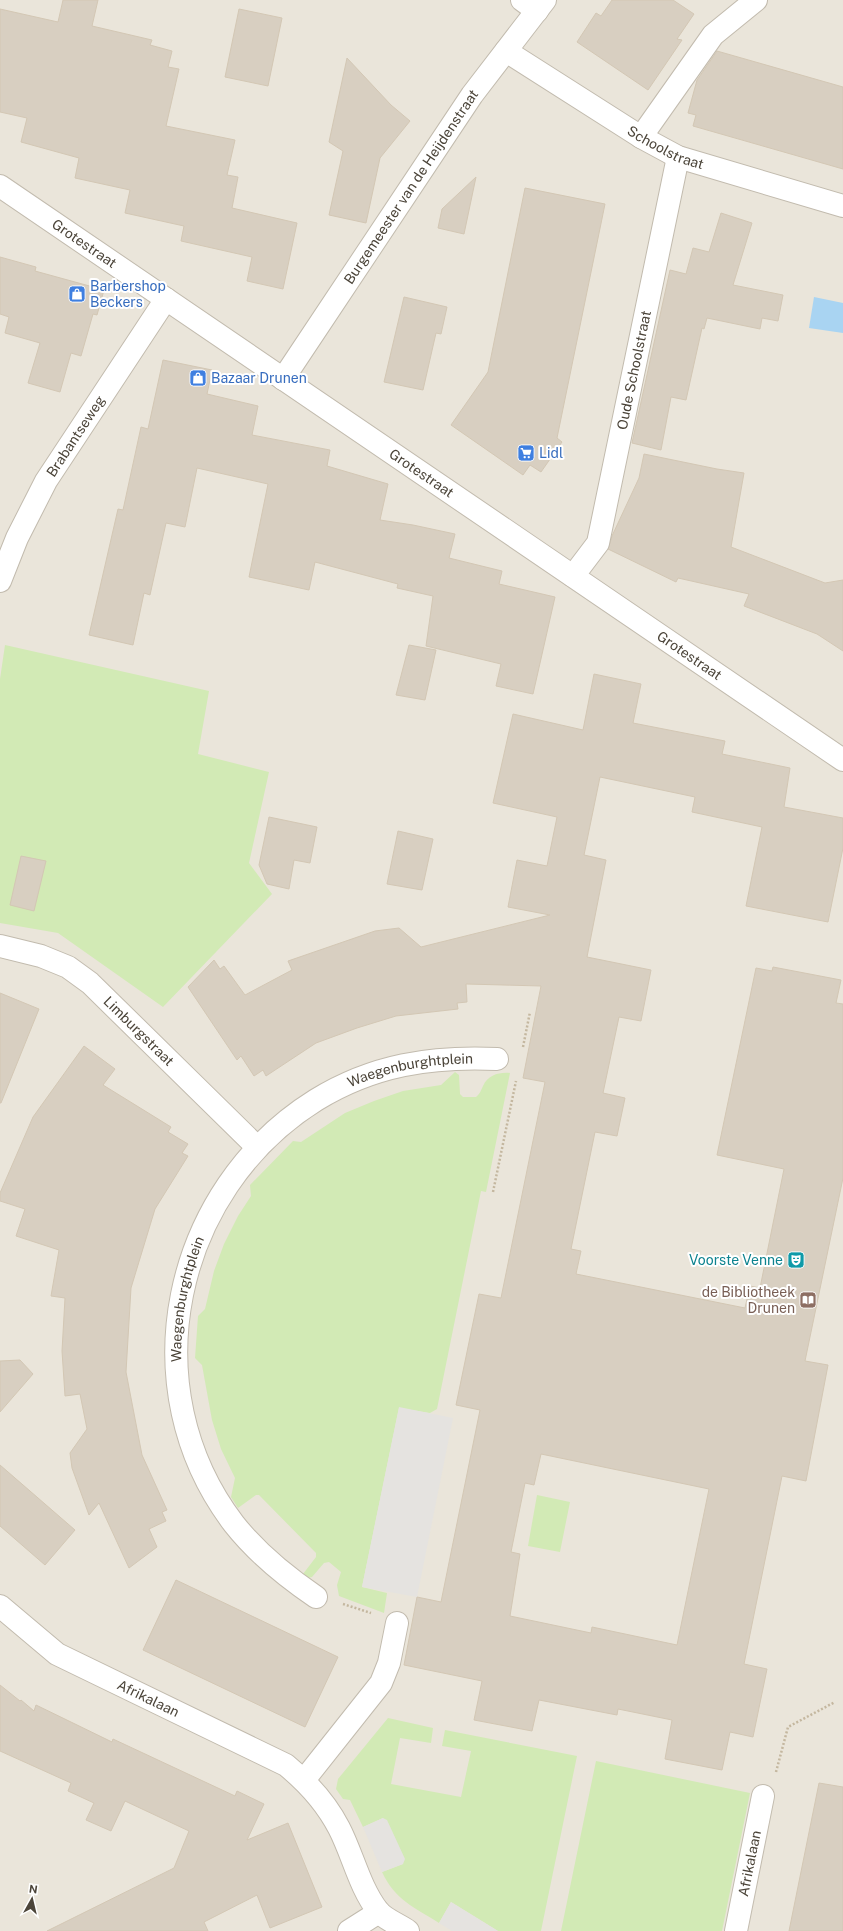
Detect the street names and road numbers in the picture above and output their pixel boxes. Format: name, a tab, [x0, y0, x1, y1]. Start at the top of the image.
street label: Burgemeester van de Heijdenstraat	[341, 86, 481, 287]
street label: Schoolstraat	[624, 122, 706, 172]
street label: Grotestraat	[49, 216, 120, 271]
street label: Oude Schoolstraat	[614, 309, 654, 431]
street label: Brabantseweg	[43, 392, 108, 480]
street label: Grotestraat	[386, 445, 457, 501]
street label: Grotestraat	[654, 628, 725, 683]
street label: Limburgstraat	[100, 993, 177, 1069]
street label: Waegenburghtplein	[345, 1050, 473, 1090]
street label: Waegenburghtplein	[168, 1234, 207, 1362]
street label: Afrikalaan	[115, 1676, 182, 1720]
street label: Afrikalaan	[735, 1829, 764, 1898]

